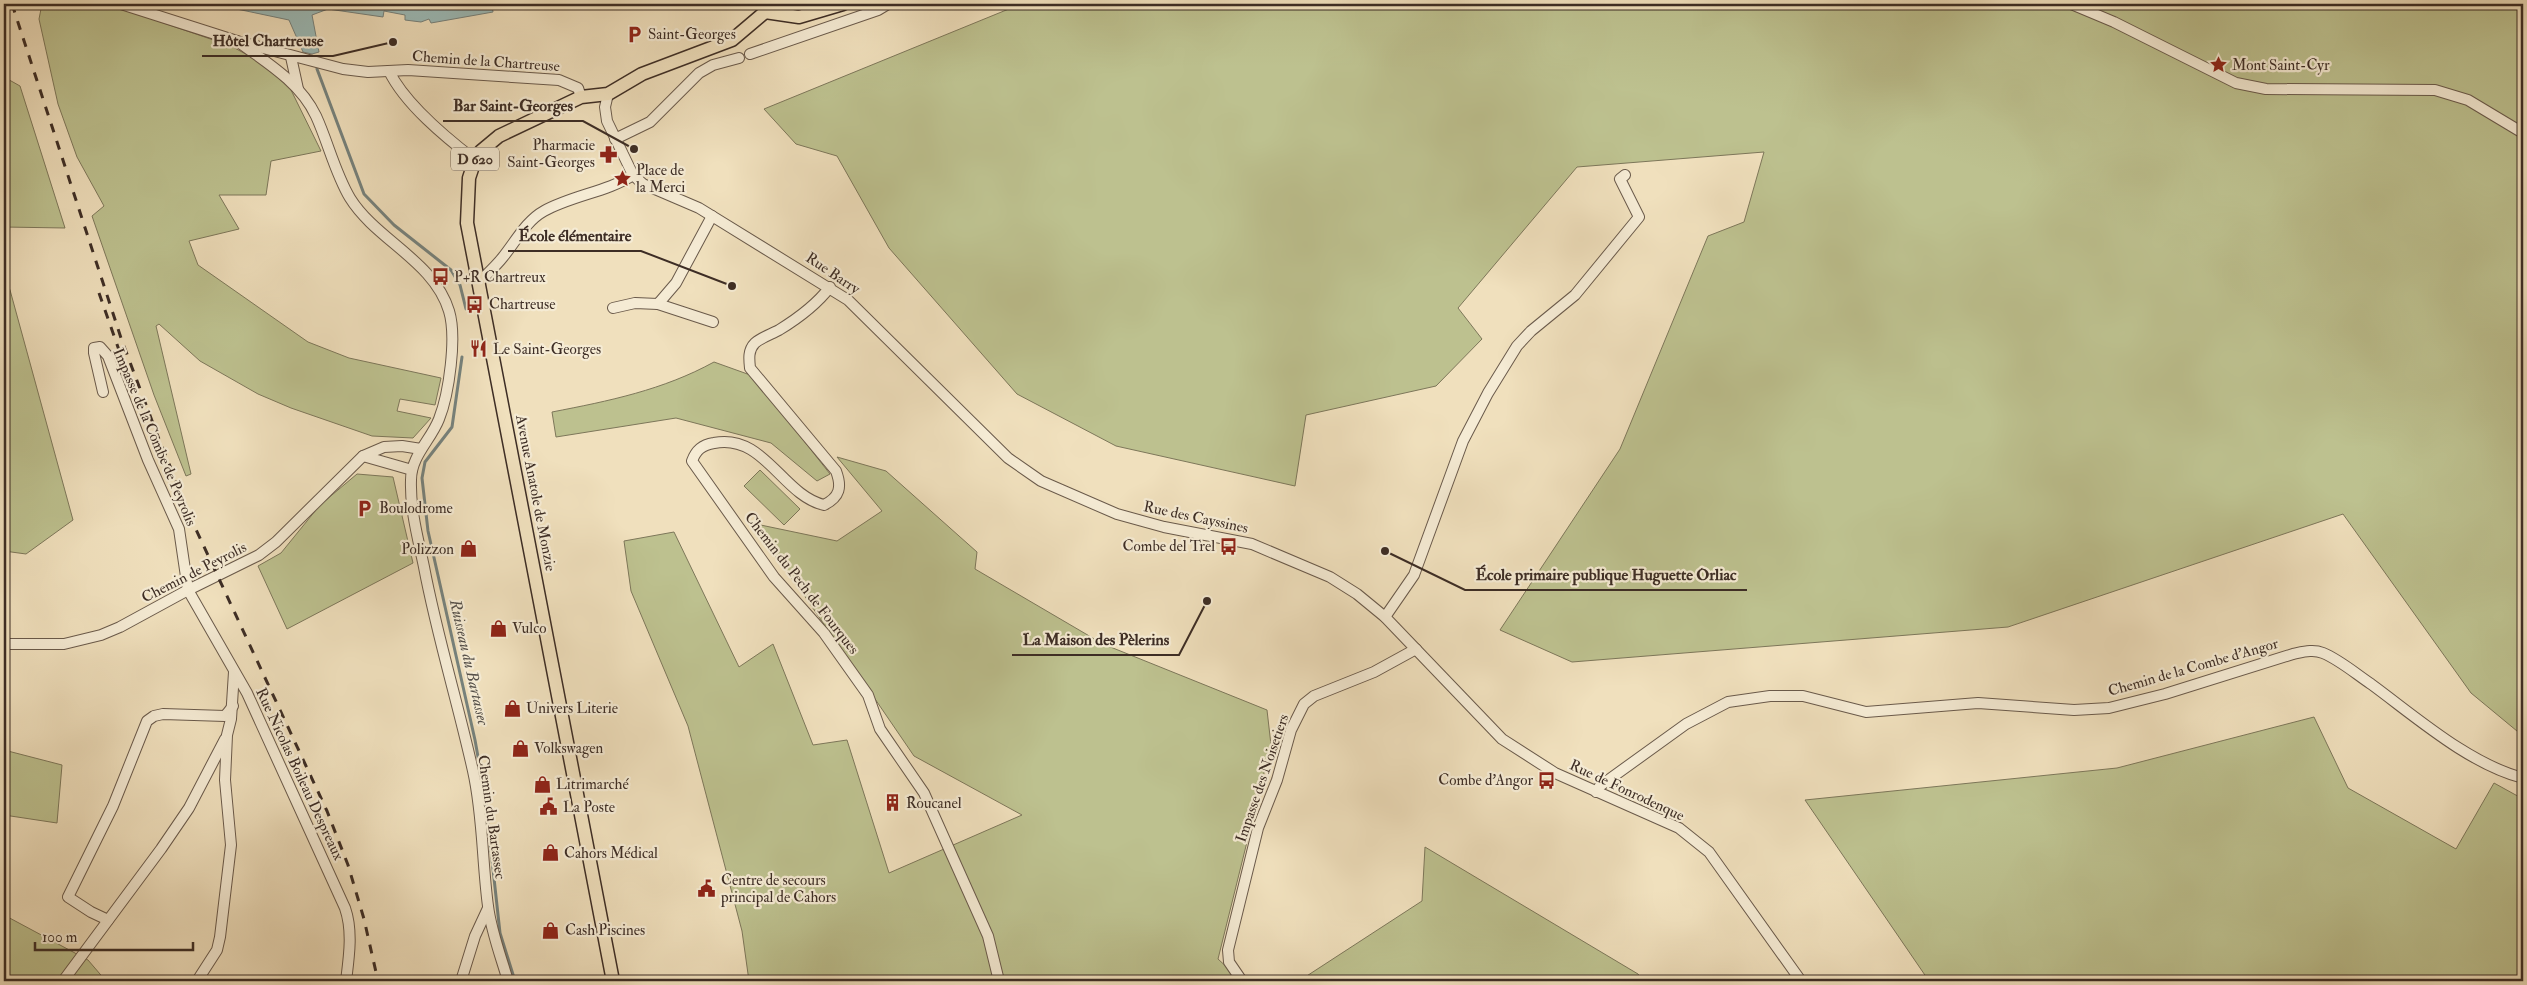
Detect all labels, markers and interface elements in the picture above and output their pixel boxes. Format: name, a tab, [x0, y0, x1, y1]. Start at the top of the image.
parking icon: Saint-Georges	[624, 24, 644, 44]
callout: Hôtel Chartreuse	[202, 25, 333, 56]
place label: Saint-Georges	[648, 25, 736, 44]
text: Hôtel Chartreuse	[213, 31, 324, 51]
street label: Chemin de la Chartreuse	[411, 47, 560, 76]
place icon: Mont Saint-Cyr	[2208, 55, 2228, 75]
place label: Mont Saint-Cyr	[2232, 56, 2330, 75]
callout: Bar Saint-Georges	[443, 90, 583, 121]
text: Bar Saint-Georges	[453, 96, 574, 117]
place label: Pharmacie Saint-Georges	[507, 136, 595, 172]
pharmacy icon: Pharmacie Saint-Georges	[599, 144, 619, 164]
road number: D 620	[451, 148, 499, 170]
place label: Place de la Merci	[636, 161, 685, 197]
place icon: Place de la Merci	[612, 169, 632, 189]
callout: École élémentaire	[508, 220, 641, 251]
text: École élémentaire	[519, 225, 632, 246]
street label: Rue Barry	[802, 248, 864, 299]
bus stop icon: P+R Chartreux	[430, 267, 450, 287]
place label: P+R Chartreux	[454, 268, 546, 287]
bus stop icon: Chartreuse	[465, 294, 485, 314]
place label: Chartreuse	[489, 295, 555, 314]
restaurant icon: Le Saint-Georges	[469, 339, 489, 359]
place label: Le Saint-Georges	[493, 340, 601, 359]
street label: Impasse de la Combe de Peyrolis	[107, 345, 201, 529]
street label: Avenue Anatole de Monzie	[511, 412, 560, 573]
street label: Rue des Cayssines	[1142, 497, 1250, 538]
parking icon: Boulodrome	[355, 498, 375, 518]
place label: Boulodrome	[379, 499, 453, 518]
street label: Chemin du Pech de Fourques	[740, 508, 863, 658]
bus stop icon: Combe del Trel	[1219, 536, 1239, 556]
place label: Combe del Trel	[1123, 537, 1215, 556]
street label: Chemin de Peyrolis	[139, 538, 250, 607]
shop icon: Polizzon	[458, 539, 478, 559]
place label: Polizzon	[401, 540, 454, 559]
callout: École primaire publique Huguette Orliac	[1465, 559, 1747, 590]
text: École primaire publique Huguette Orliac	[1475, 564, 1737, 586]
water label: Ruisseau du Bartassec	[445, 596, 493, 728]
shop icon: Vulco	[488, 618, 508, 638]
place label: Vulco	[512, 619, 546, 638]
callout: La Maison des Pèlerins	[1012, 624, 1179, 655]
text: La Maison des Pèlerins	[1023, 630, 1170, 650]
street label: Chemin de la Combe d'Angor	[2106, 634, 2281, 701]
street label: Rue Nicolas Boileau Despreaux	[250, 685, 348, 864]
shop icon: Univers Literie	[502, 698, 522, 718]
place label: Univers Literie	[526, 699, 618, 718]
street label: Impasse des Noisetiers	[1232, 711, 1294, 845]
shop icon: Volkswagen	[510, 738, 530, 758]
place label: Volkswagen	[534, 739, 604, 758]
street label: Chemin du Bartassec	[473, 754, 510, 880]
street label: Rue de Fonrodenque	[1566, 756, 1687, 825]
bus stop icon: Combe d'Angor	[1537, 770, 1557, 790]
place label: Combe d'Angor	[1438, 771, 1533, 790]
shop icon: Litrimarché	[532, 774, 552, 794]
place label: Litrimarché	[556, 775, 629, 794]
building icon: Roucanel	[882, 793, 902, 813]
place label: Roucanel	[906, 794, 962, 813]
public building icon: La Poste	[539, 797, 559, 817]
place label: La Poste	[563, 798, 615, 817]
shop icon: Cahors Médical	[540, 843, 560, 863]
place label: Cahors Médical	[564, 844, 658, 863]
place label: Centre de secours principal de Cahors	[720, 871, 836, 908]
public building icon: Centre de secours principal de Cahors	[697, 879, 717, 899]
scale bar	[35, 920, 192, 952]
shop icon: Cash Piscines	[541, 920, 561, 940]
place label: Cash Piscines	[565, 921, 645, 940]
text: 100 m	[42, 928, 78, 947]

